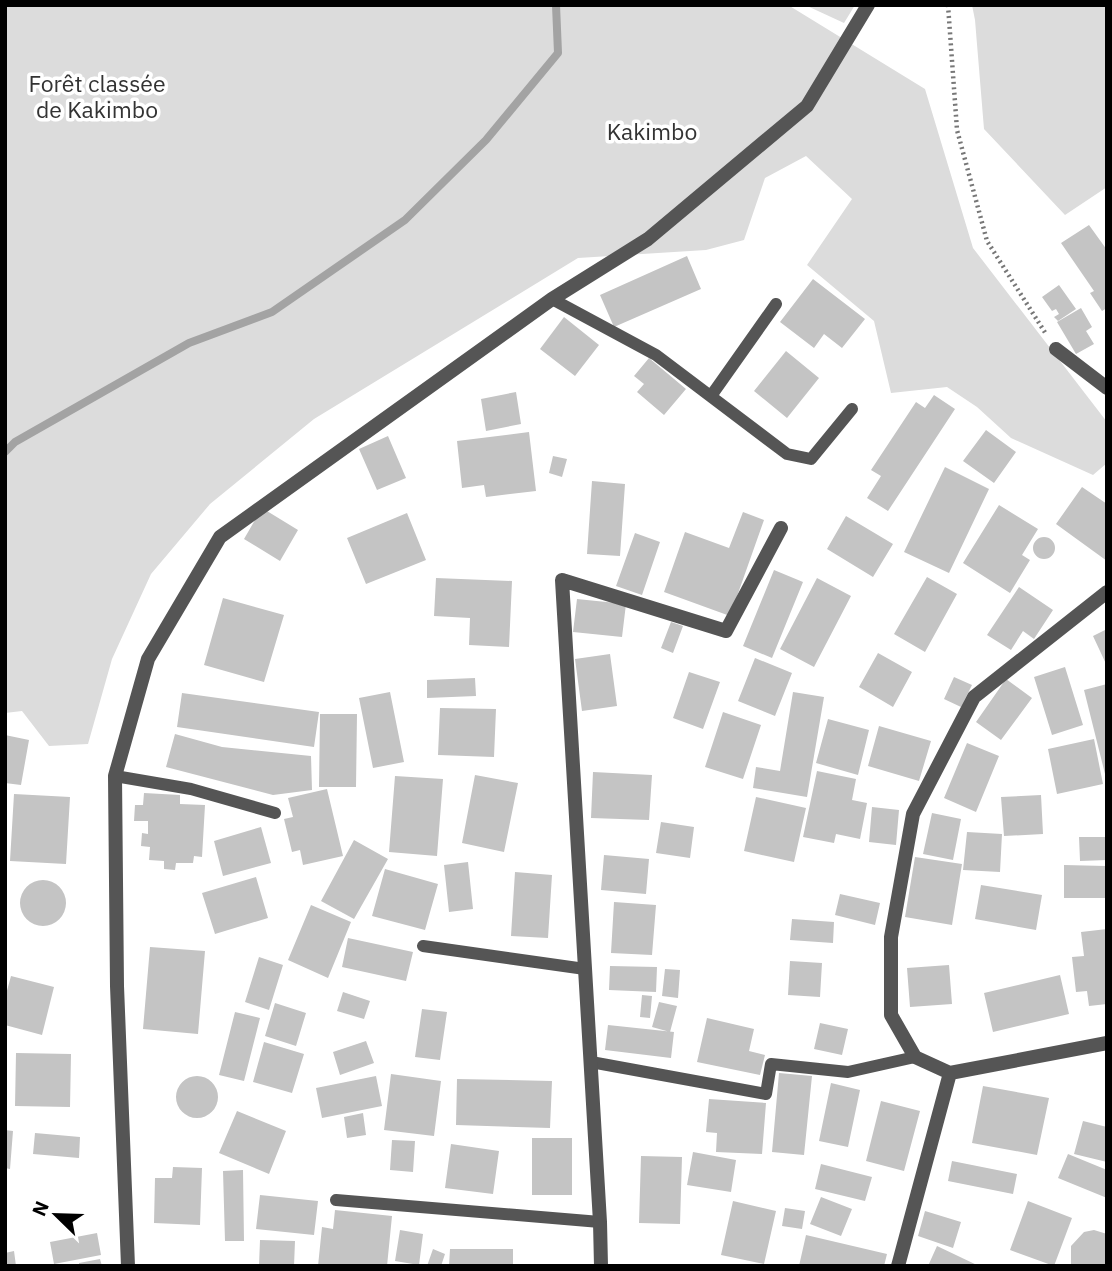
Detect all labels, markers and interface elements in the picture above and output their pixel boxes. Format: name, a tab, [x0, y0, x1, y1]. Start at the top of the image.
park label: Forêt classée de Kakimbo	[28, 68, 166, 124]
park label: Kakimbo	[607, 116, 697, 146]
north arrow	[21, 1180, 91, 1250]
text: N	[27, 1197, 54, 1219]

